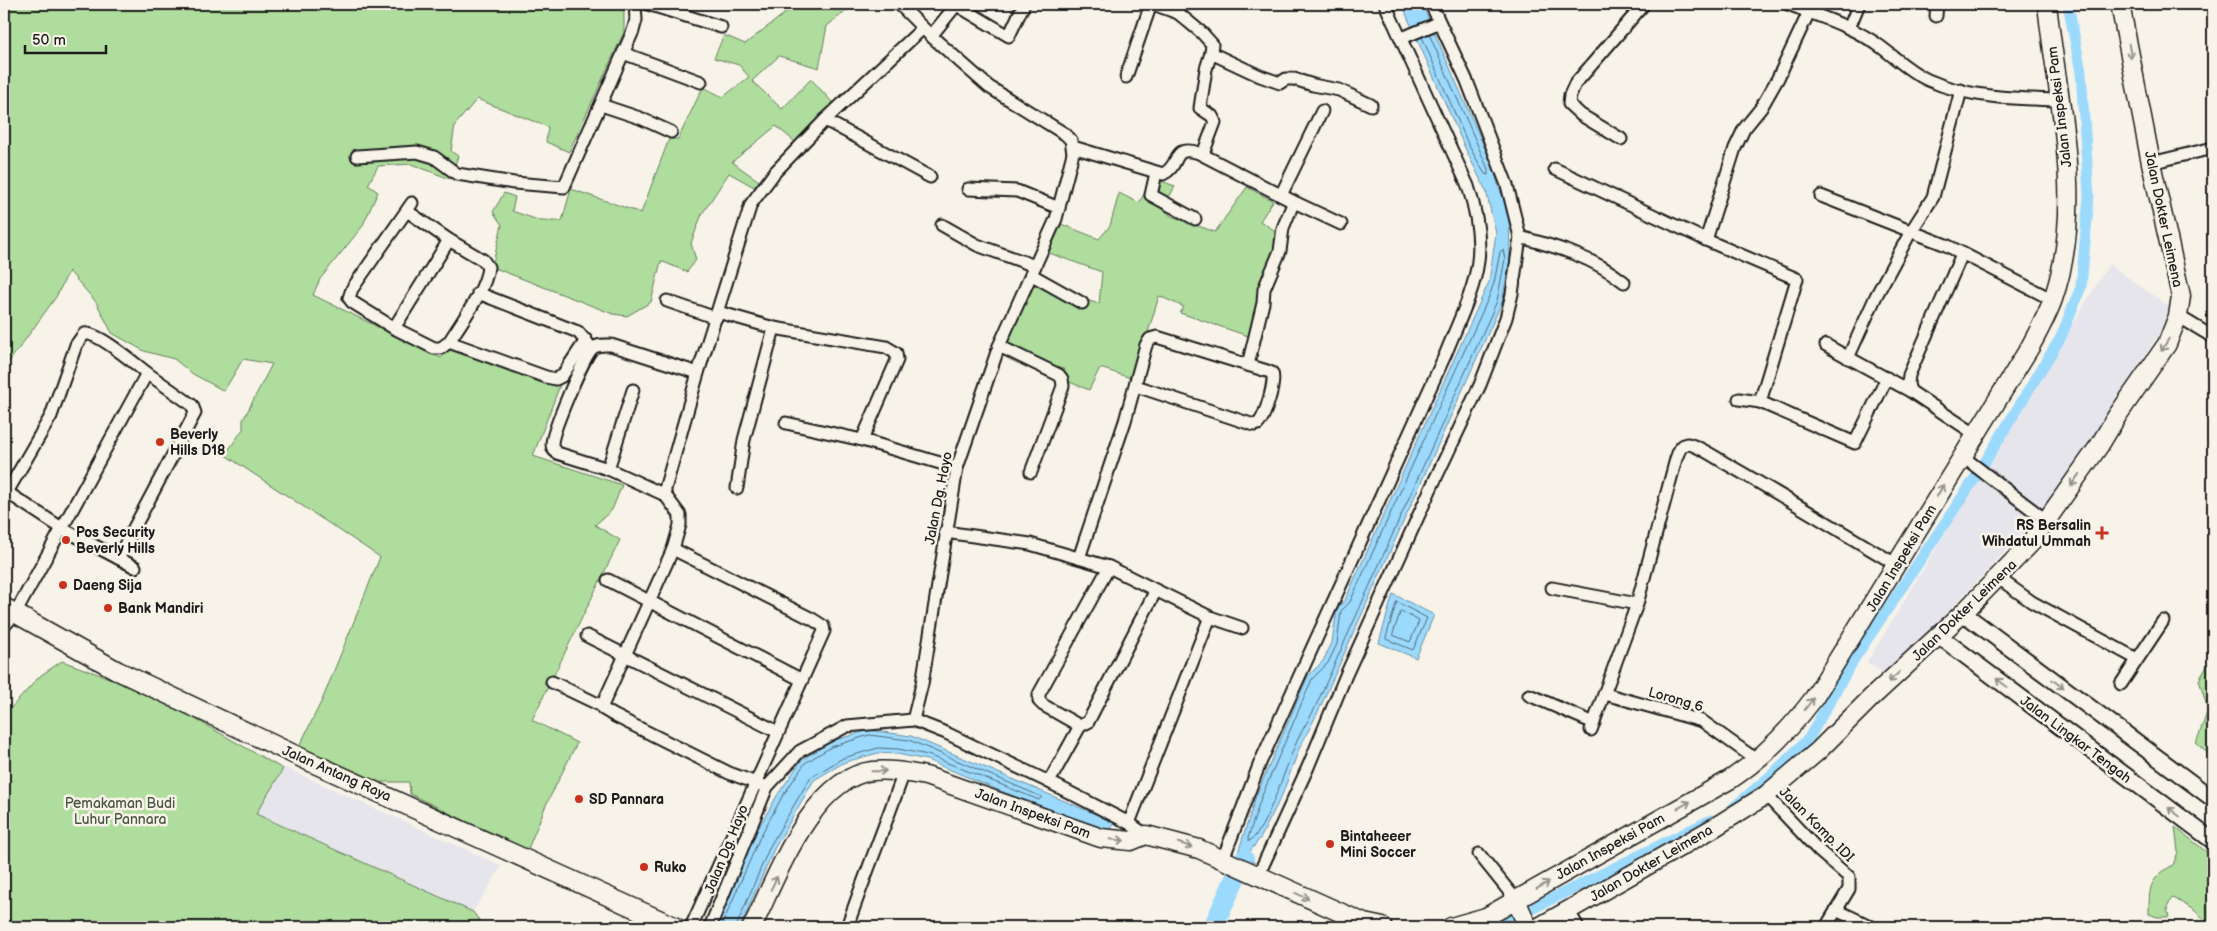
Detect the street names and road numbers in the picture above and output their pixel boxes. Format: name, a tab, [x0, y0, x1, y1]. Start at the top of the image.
street label: Jalan Inspeksi Pam	[2044, 45, 2075, 168]
street label: Jalan Dokter Leimena	[2141, 149, 2186, 289]
street label: Jalan Dg. Hayo	[921, 450, 956, 546]
street label: Jalan Inspeksi Pam	[1863, 502, 1940, 615]
street label: Jalan Dokter Leimena	[1909, 556, 2020, 665]
street label: Lorong 6	[1646, 684, 1706, 716]
street label: Jalan Lingkar Tengah	[2017, 692, 2135, 787]
street label: Jalan Antang Raya	[280, 742, 394, 805]
street label: Jalan Komp. IDI	[1776, 783, 1858, 865]
street label: Jalan Inspeksi Pam	[973, 785, 1093, 842]
street label: Jalan Dg. Hayo	[701, 802, 752, 896]
street label: Jalan Inspeksi Pam	[1553, 809, 1668, 883]
street label: Jalan Dokter Leimena	[1587, 821, 1716, 905]

